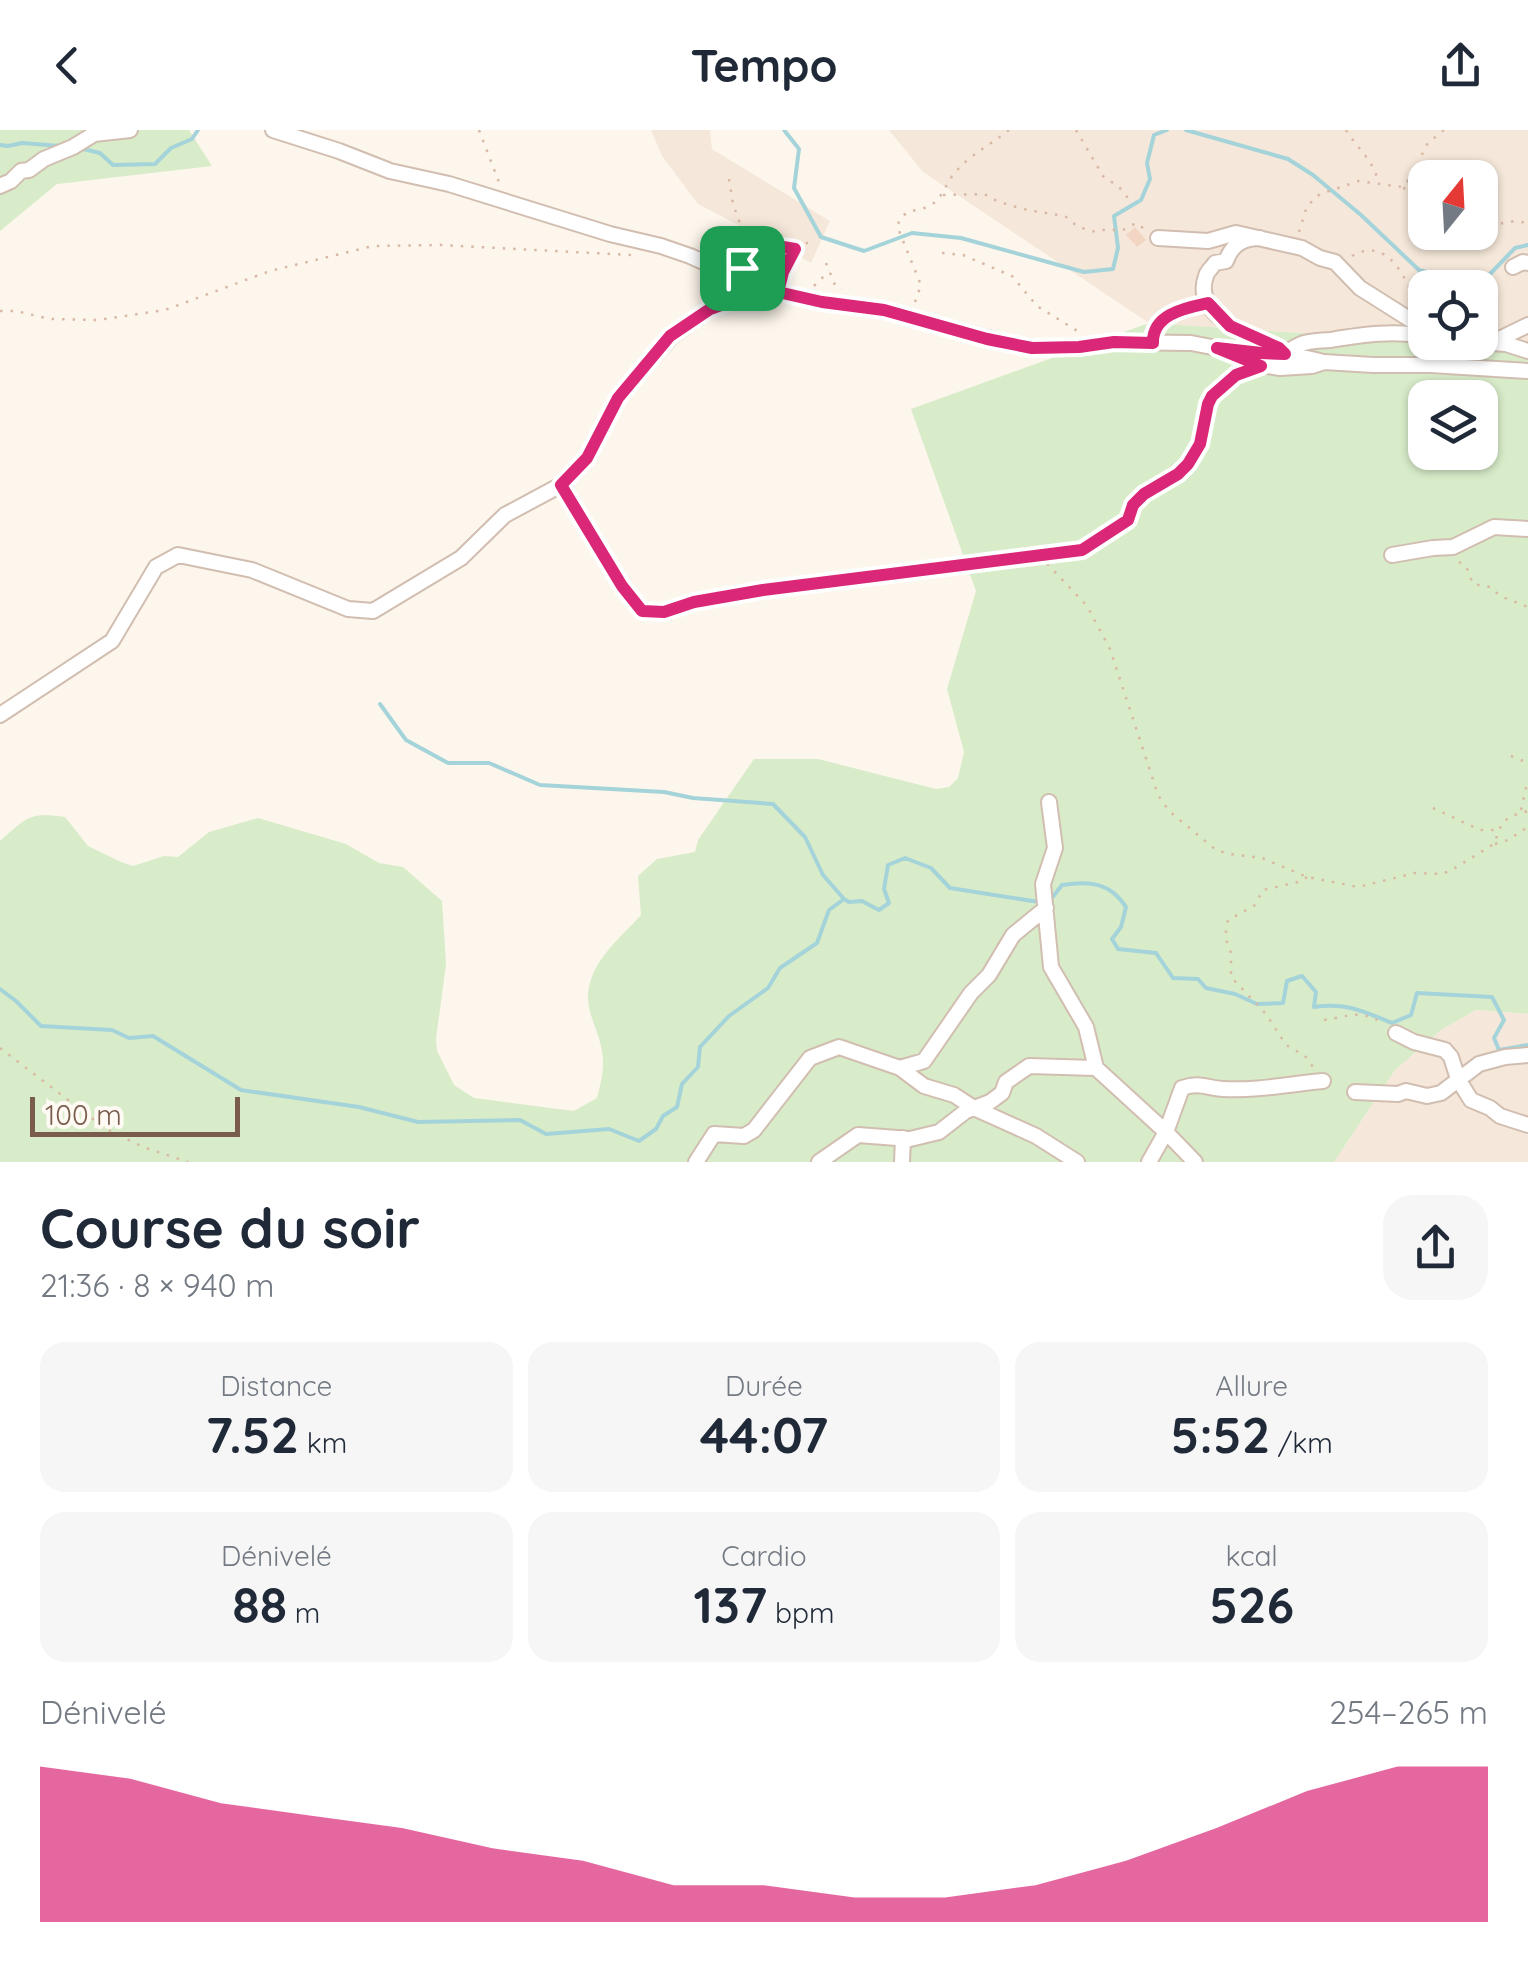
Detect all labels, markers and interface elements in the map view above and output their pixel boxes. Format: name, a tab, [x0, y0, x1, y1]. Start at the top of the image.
text: Tempo	[690, 37, 838, 93]
icon: back	[40, 38, 95, 93]
icon: share	[1433, 38, 1488, 93]
north arrow	[1408, 160, 1498, 250]
map controls	[1408, 160, 1498, 470]
pin	[700, 226, 785, 311]
icon: arrive	[715, 241, 770, 296]
button: locate	[1408, 270, 1498, 360]
button: layers	[1408, 380, 1498, 470]
scale bar	[30, 1092, 240, 1136]
text: 100 m	[45, 1097, 122, 1132]
text: Course du soir	[40, 1193, 420, 1262]
button: share	[1383, 1195, 1488, 1300]
text: 21:36 · 8 × 940 m	[40, 1265, 275, 1305]
text: Distance	[220, 1368, 332, 1403]
text: Durée	[725, 1368, 803, 1403]
text: Allure	[1215, 1368, 1288, 1403]
text: 7.52	[205, 1403, 299, 1466]
text: 44:07	[700, 1403, 828, 1466]
text: 5:52	[1170, 1403, 1270, 1466]
text: km	[299, 1425, 347, 1460]
text: /km	[1270, 1425, 1333, 1460]
text: Dénivelé	[221, 1538, 332, 1573]
text: Cardio	[721, 1538, 807, 1573]
text: kcal	[1226, 1538, 1278, 1573]
text: 88	[232, 1573, 287, 1636]
text: 137	[694, 1573, 767, 1636]
text: 526	[1209, 1573, 1294, 1636]
text: m	[287, 1595, 320, 1630]
text: bpm	[767, 1595, 834, 1630]
text: Dénivelé	[40, 1692, 167, 1732]
text: 254–265 m	[1329, 1692, 1488, 1732]

